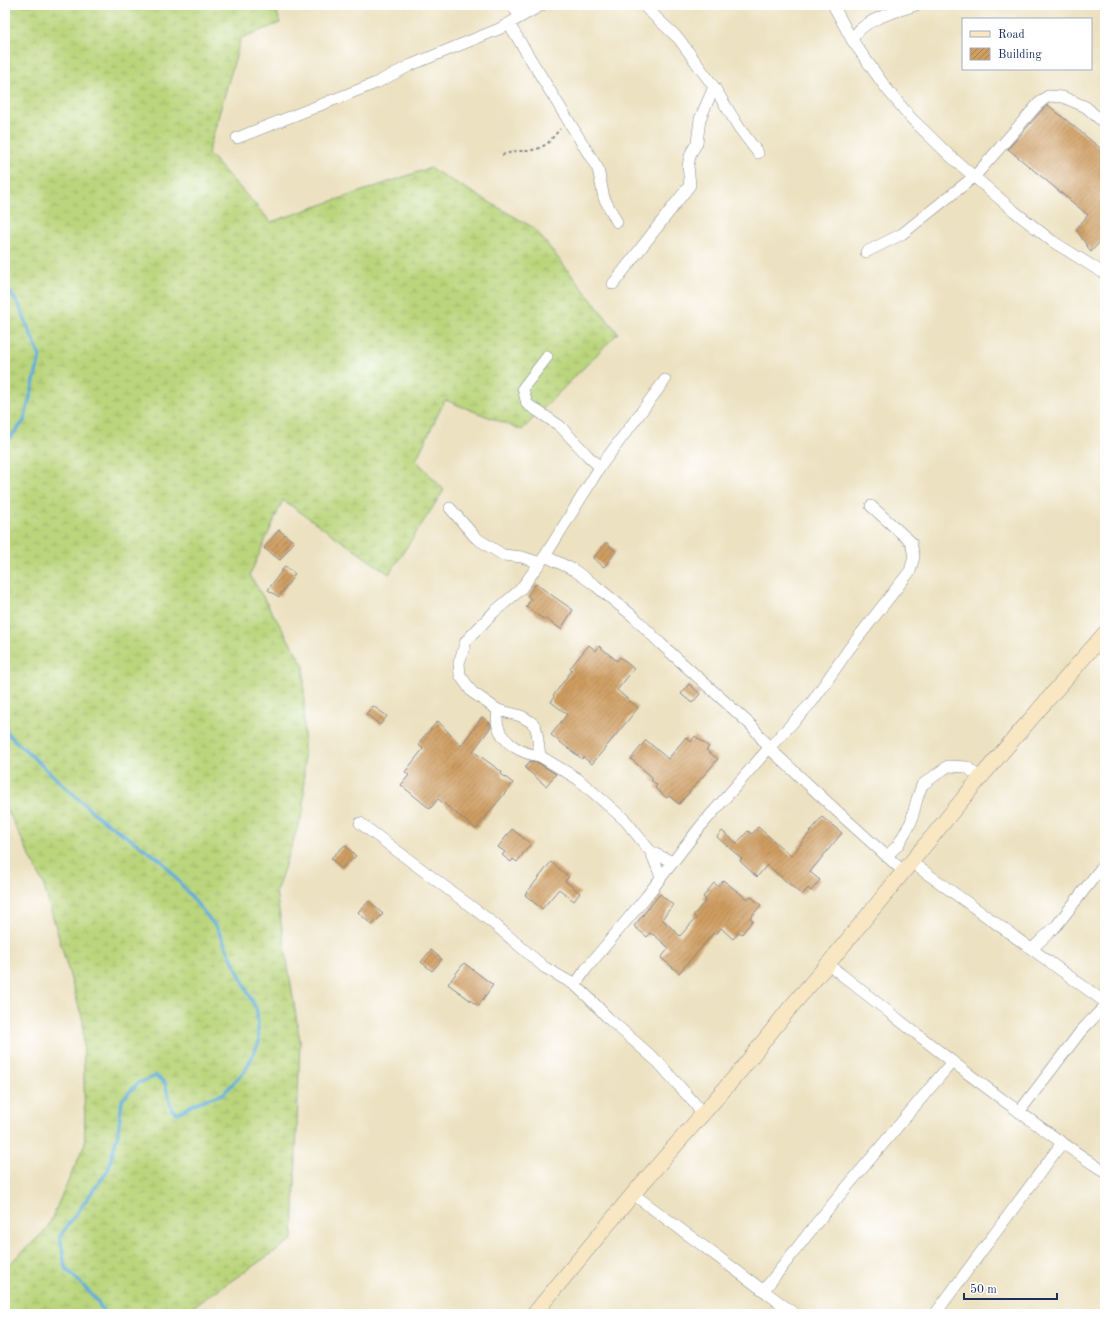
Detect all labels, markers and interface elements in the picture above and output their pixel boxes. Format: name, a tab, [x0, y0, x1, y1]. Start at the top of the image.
legend	[962, 18, 1092, 70]
text: Road	[998, 29, 1025, 41]
text: Building	[998, 49, 1042, 61]
scale bar	[964, 1275, 1057, 1301]
text: 50 m	[970, 1283, 997, 1296]

